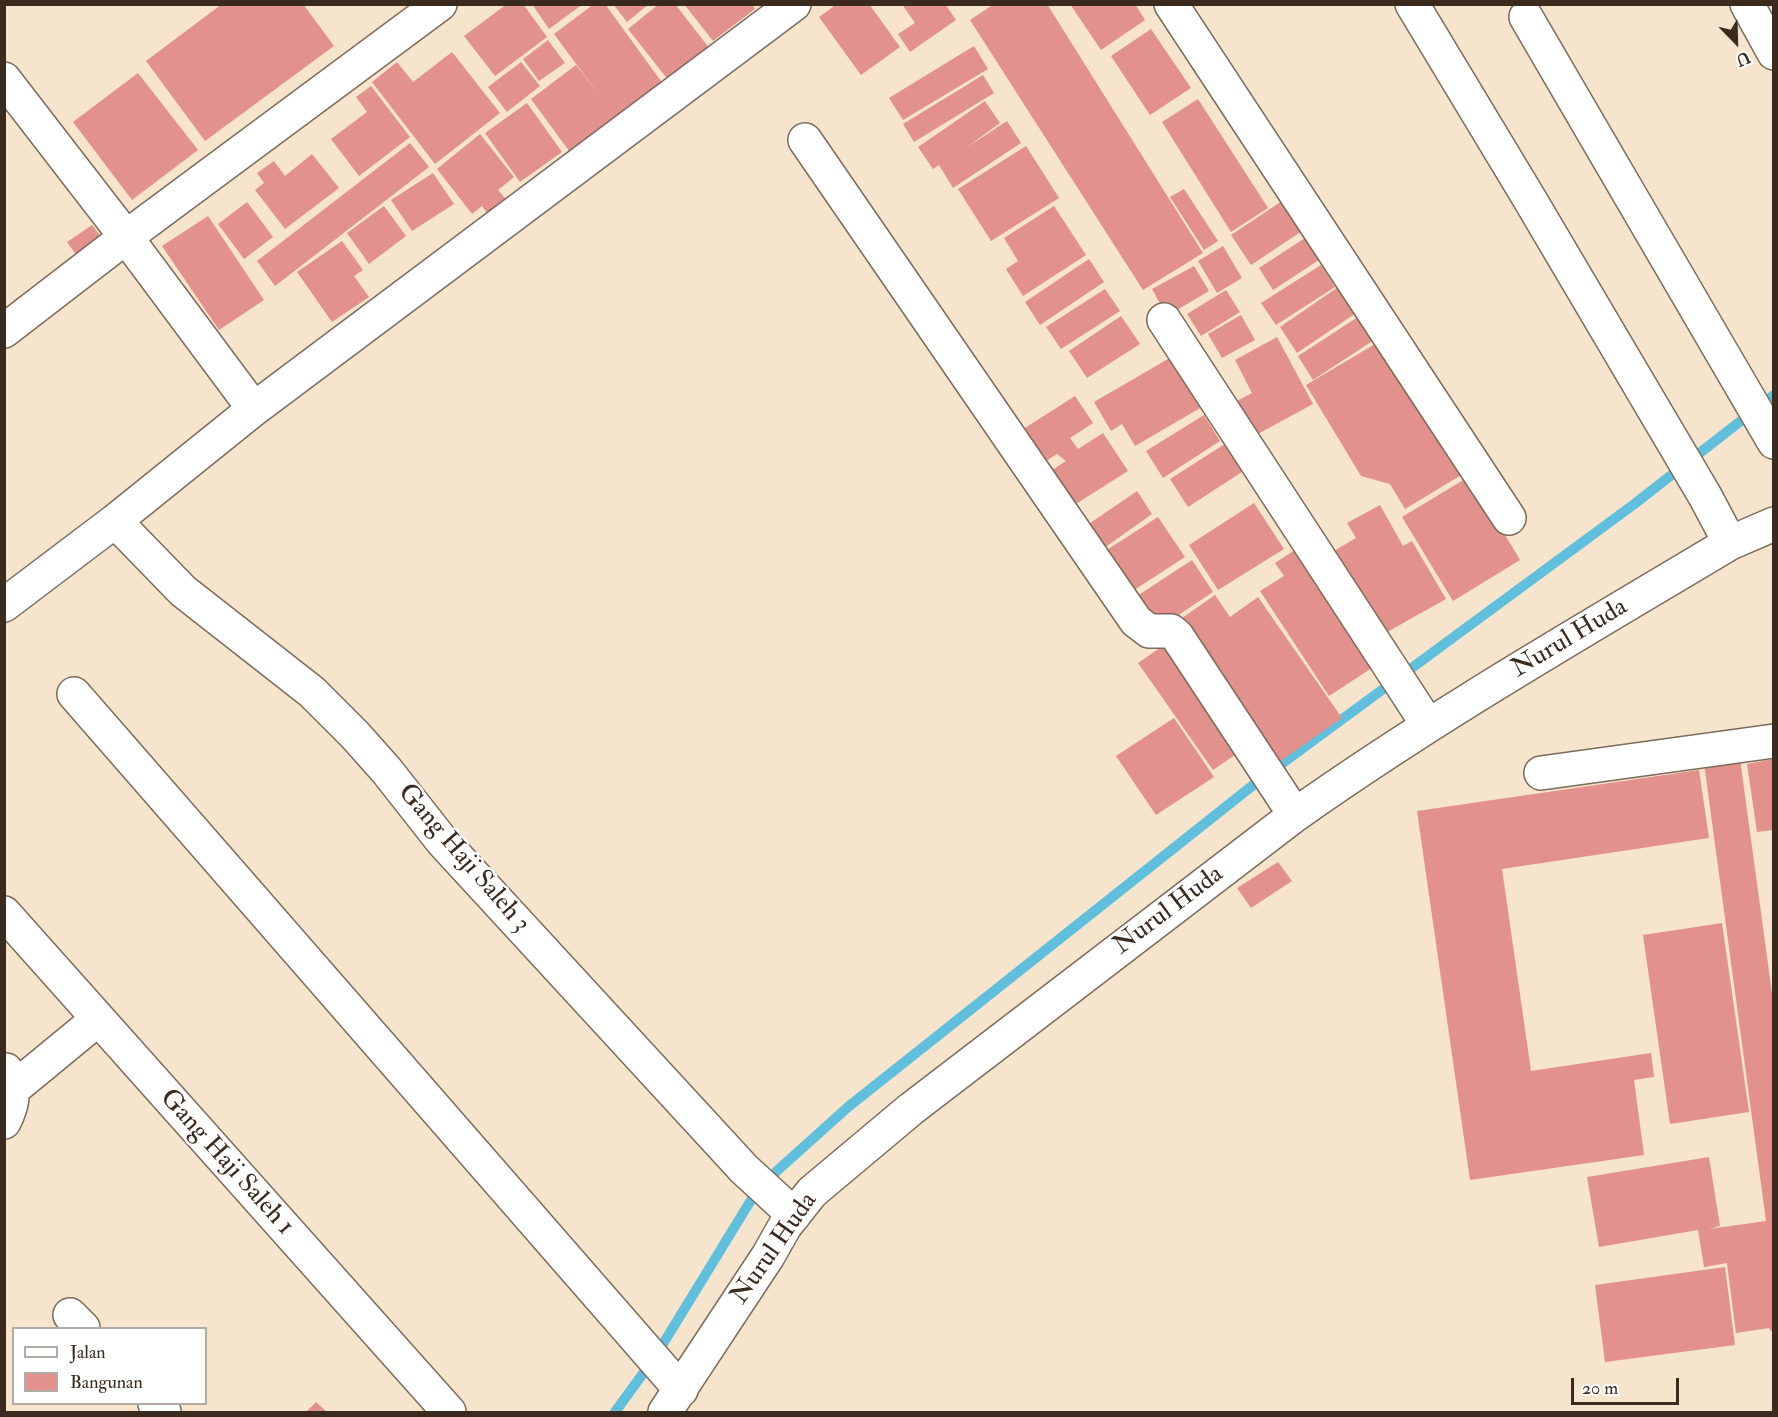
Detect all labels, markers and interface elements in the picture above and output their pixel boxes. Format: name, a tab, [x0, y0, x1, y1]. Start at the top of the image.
north arrow	[1706, 12, 1766, 72]
text: U	[1733, 47, 1753, 70]
street label: Nurul Huda	[1507, 592, 1633, 686]
street label: Gang Haji Saleh 3	[390, 778, 536, 940]
street label: Nurul Huda	[1108, 860, 1230, 962]
street label: Gang Haji Saleh 1	[152, 1084, 300, 1242]
street label: Nurul Huda	[725, 1187, 825, 1311]
legend	[12, 1327, 207, 1405]
text: Jalan	[70, 1341, 106, 1364]
scale bar	[1574, 1366, 1682, 1404]
text: Bangunan	[70, 1371, 143, 1394]
text: 20 m	[1582, 1377, 1618, 1400]

